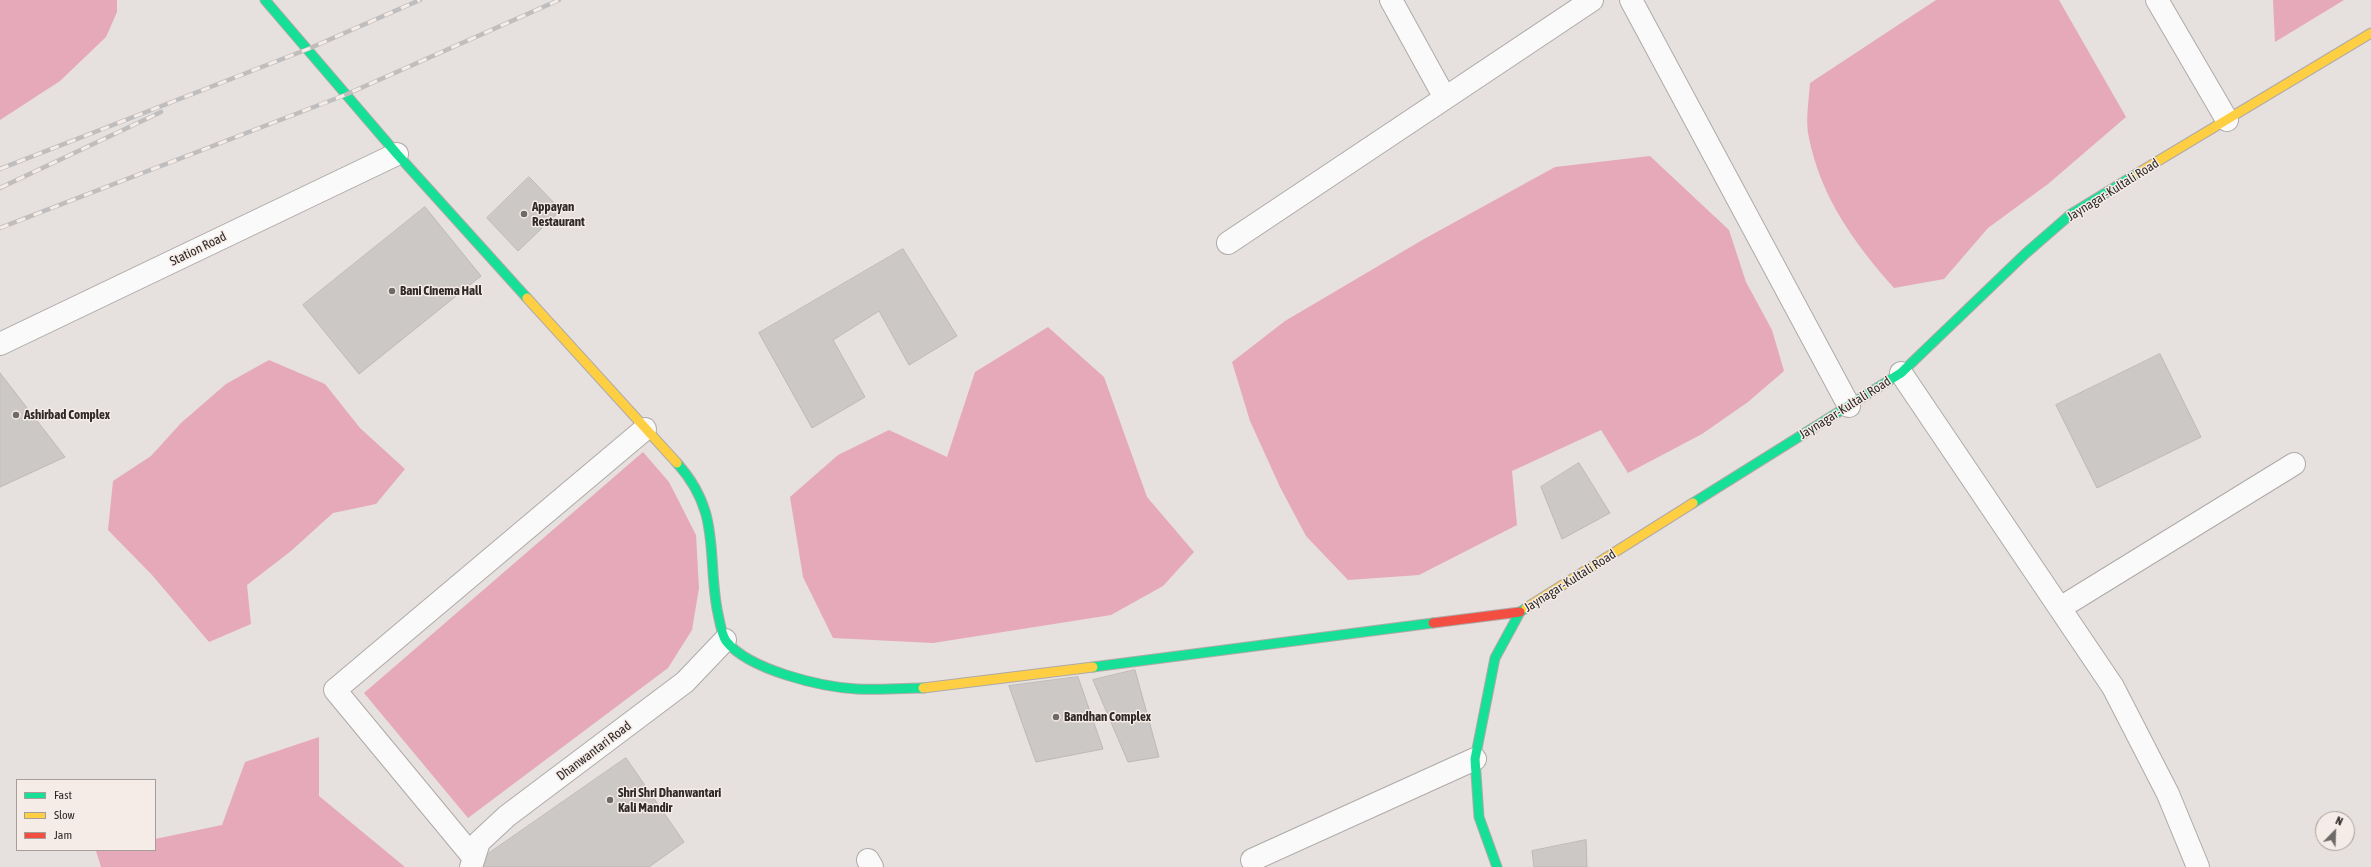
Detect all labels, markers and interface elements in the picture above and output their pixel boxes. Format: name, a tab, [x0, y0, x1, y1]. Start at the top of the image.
street label: Jaynagar-Kultali Road	[2064, 156, 2162, 224]
place label: Appayan Restaurant	[532, 199, 585, 230]
marker: Appayan Restaurant	[519, 209, 529, 219]
street label: Station Road	[167, 229, 229, 269]
place label: Bani Cinema Hall	[400, 283, 482, 299]
marker: Bani Cinema Hall	[387, 286, 397, 296]
street label: Jaynagar-Kultali Road	[1796, 374, 1894, 442]
place label: Ashirbad Complex	[24, 407, 110, 423]
marker: Ashirbad Complex	[11, 410, 21, 420]
street label: Jaynagar-Kultali Road	[1521, 547, 1619, 615]
place label: Bandhan Complex	[1064, 709, 1151, 725]
marker: Bandhan Complex	[1051, 712, 1061, 722]
street label: Dhanwantari Road	[554, 718, 634, 784]
legend	[16, 779, 156, 851]
place label: Shri Shri Dhanwantari Kali Mandir	[618, 785, 721, 816]
text: Fast	[54, 788, 72, 802]
marker: Shri Shri Dhanwantari Kali Mandir	[605, 795, 615, 805]
text: Slow	[54, 808, 75, 822]
north arrow	[2315, 811, 2355, 851]
text: N	[2334, 814, 2345, 828]
text: Jam	[54, 828, 72, 842]

